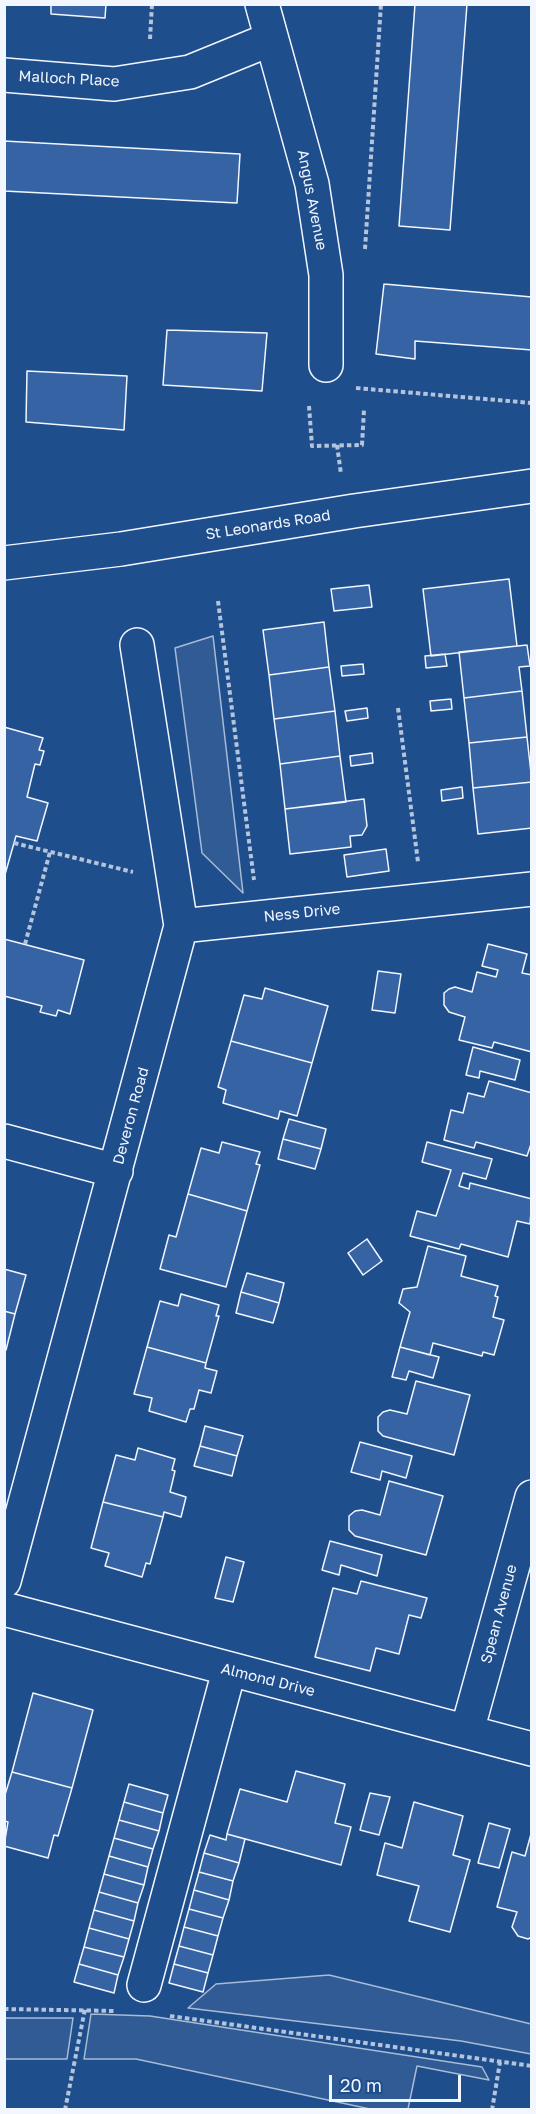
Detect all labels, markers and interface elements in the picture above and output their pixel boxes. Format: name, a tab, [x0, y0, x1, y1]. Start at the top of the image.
street label: Malloch Place	[18, 67, 120, 91]
street label: Angus Avenue	[293, 148, 331, 252]
street label: St Leonards Road	[204, 506, 332, 544]
street label: Ness Drive	[263, 900, 341, 926]
street label: Deveron Road	[109, 1065, 153, 1167]
street label: Spean Avenue	[477, 1562, 521, 1666]
street label: Almond Drive	[219, 1660, 317, 1700]
scale bar	[332, 2063, 464, 2101]
text: 20 m	[340, 2074, 382, 2096]

